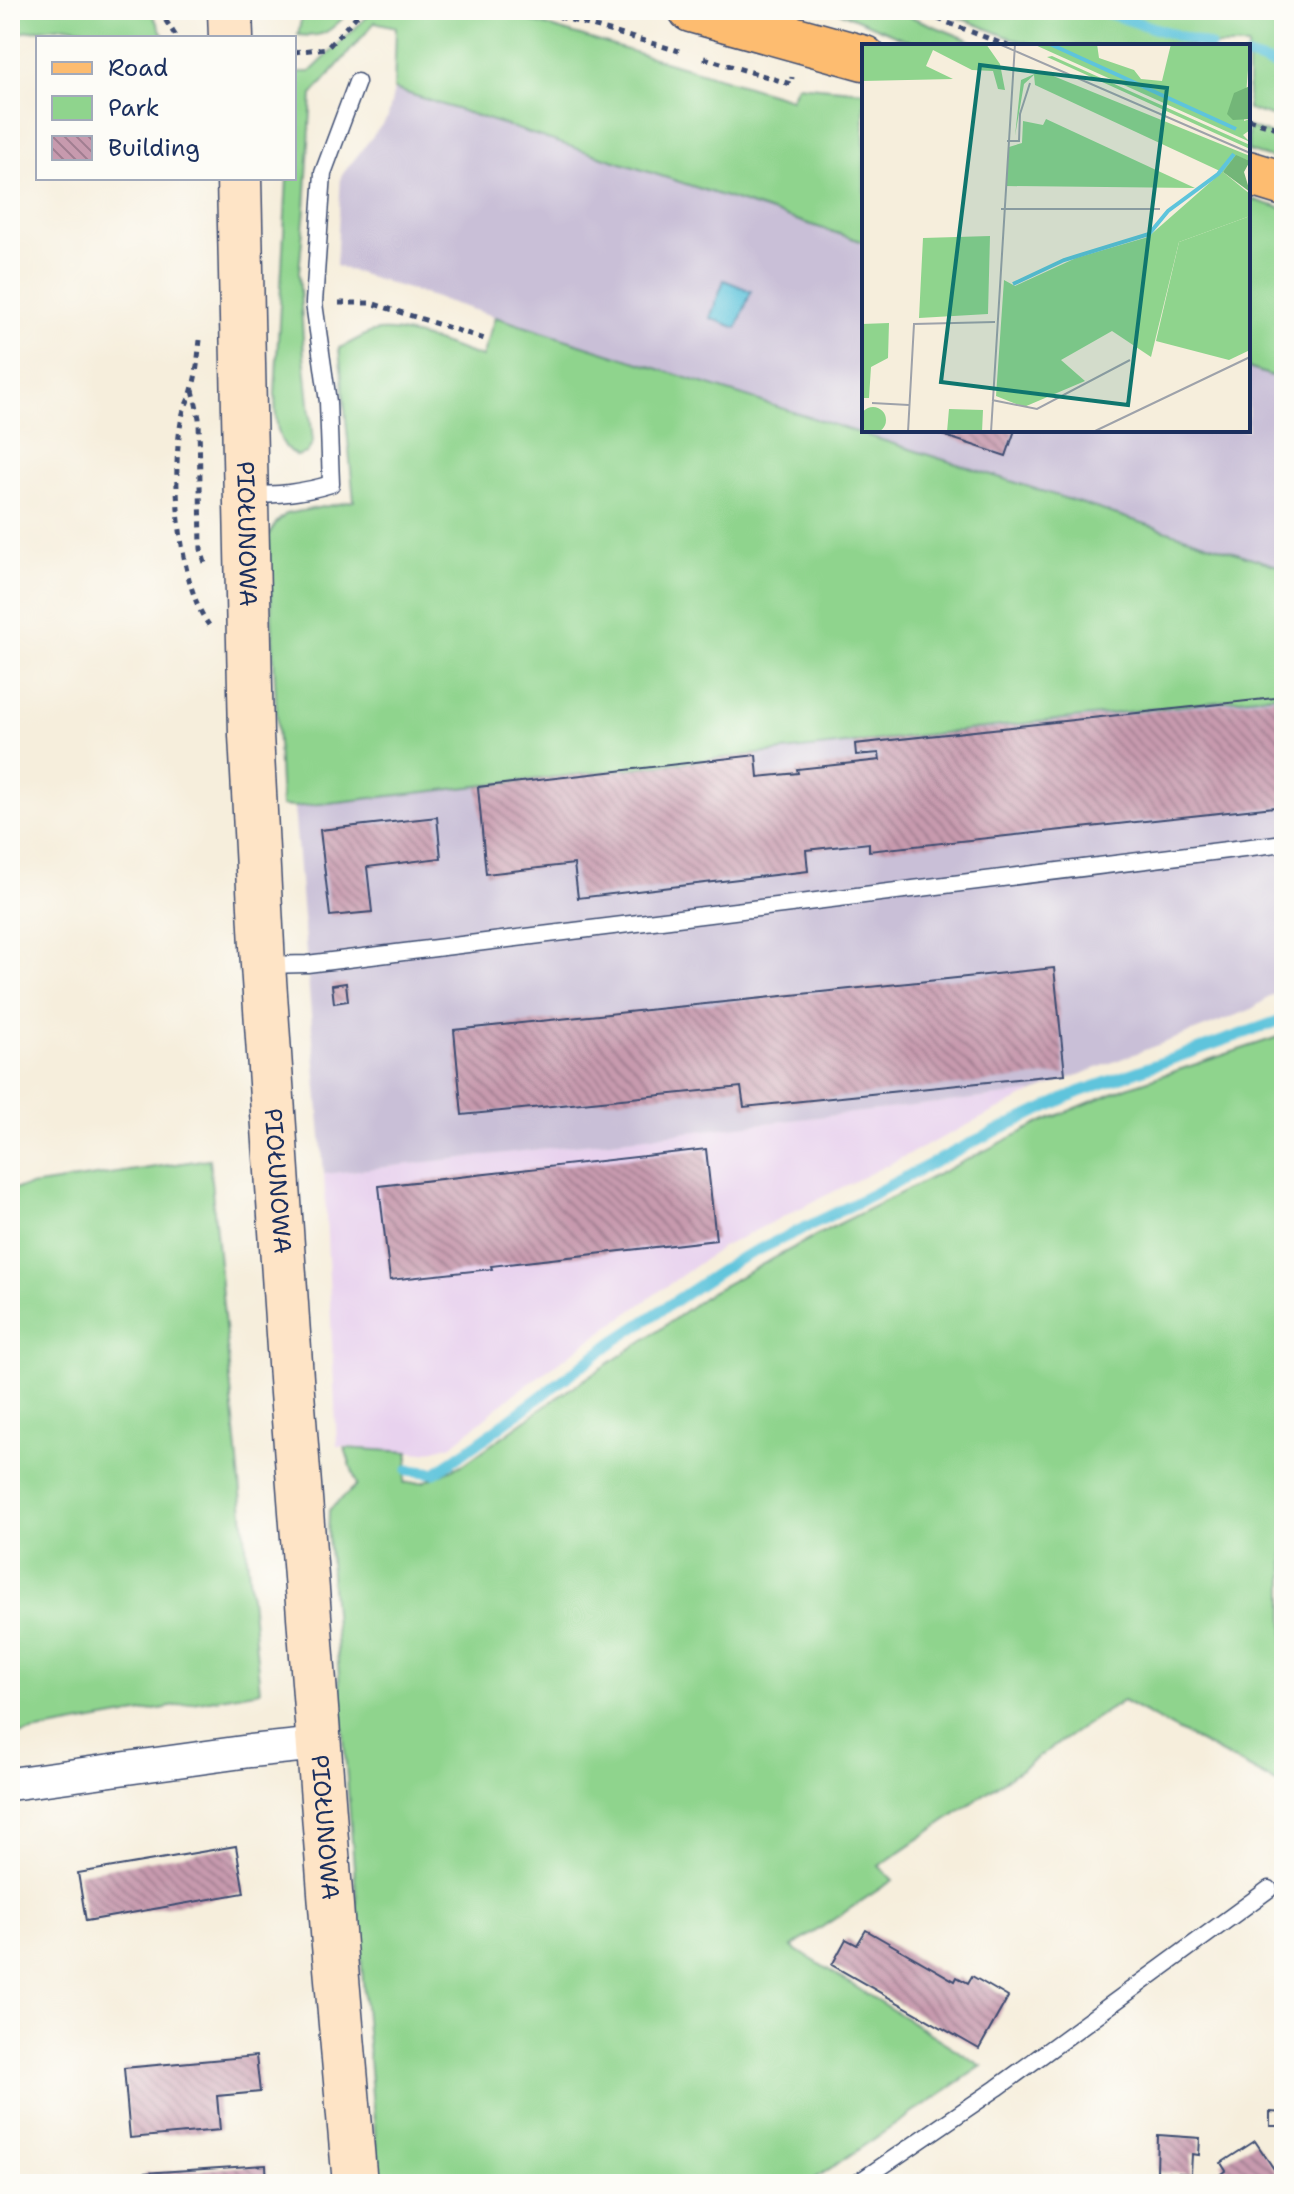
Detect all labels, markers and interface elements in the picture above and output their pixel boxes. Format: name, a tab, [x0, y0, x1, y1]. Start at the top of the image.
legend	[36, 36, 296, 180]
inset map	[862, 44, 1250, 432]
text: Road	[108, 52, 168, 84]
text: Park	[108, 92, 160, 124]
text: Building	[108, 132, 200, 164]
street label: PIOŁUNOWA	[229, 461, 264, 607]
street label: PIOŁUNOWA	[257, 1107, 299, 1255]
street label: PIOŁUNOWA	[304, 1753, 347, 1901]

